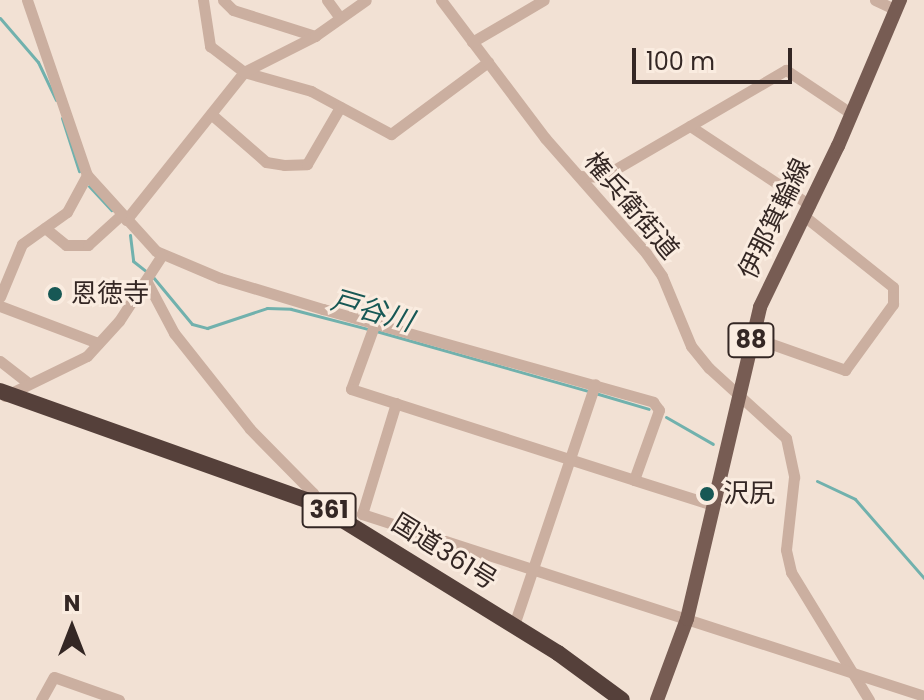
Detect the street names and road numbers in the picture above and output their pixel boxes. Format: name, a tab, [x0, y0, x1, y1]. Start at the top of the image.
street label: 権兵衛街道	[577, 146, 685, 266]
street label: 伊那箕輪線	[732, 154, 818, 284]
road number: 88	[727, 320, 775, 360]
road number: 361	[301, 490, 357, 530]
street label: 国道361号	[386, 507, 502, 597]

